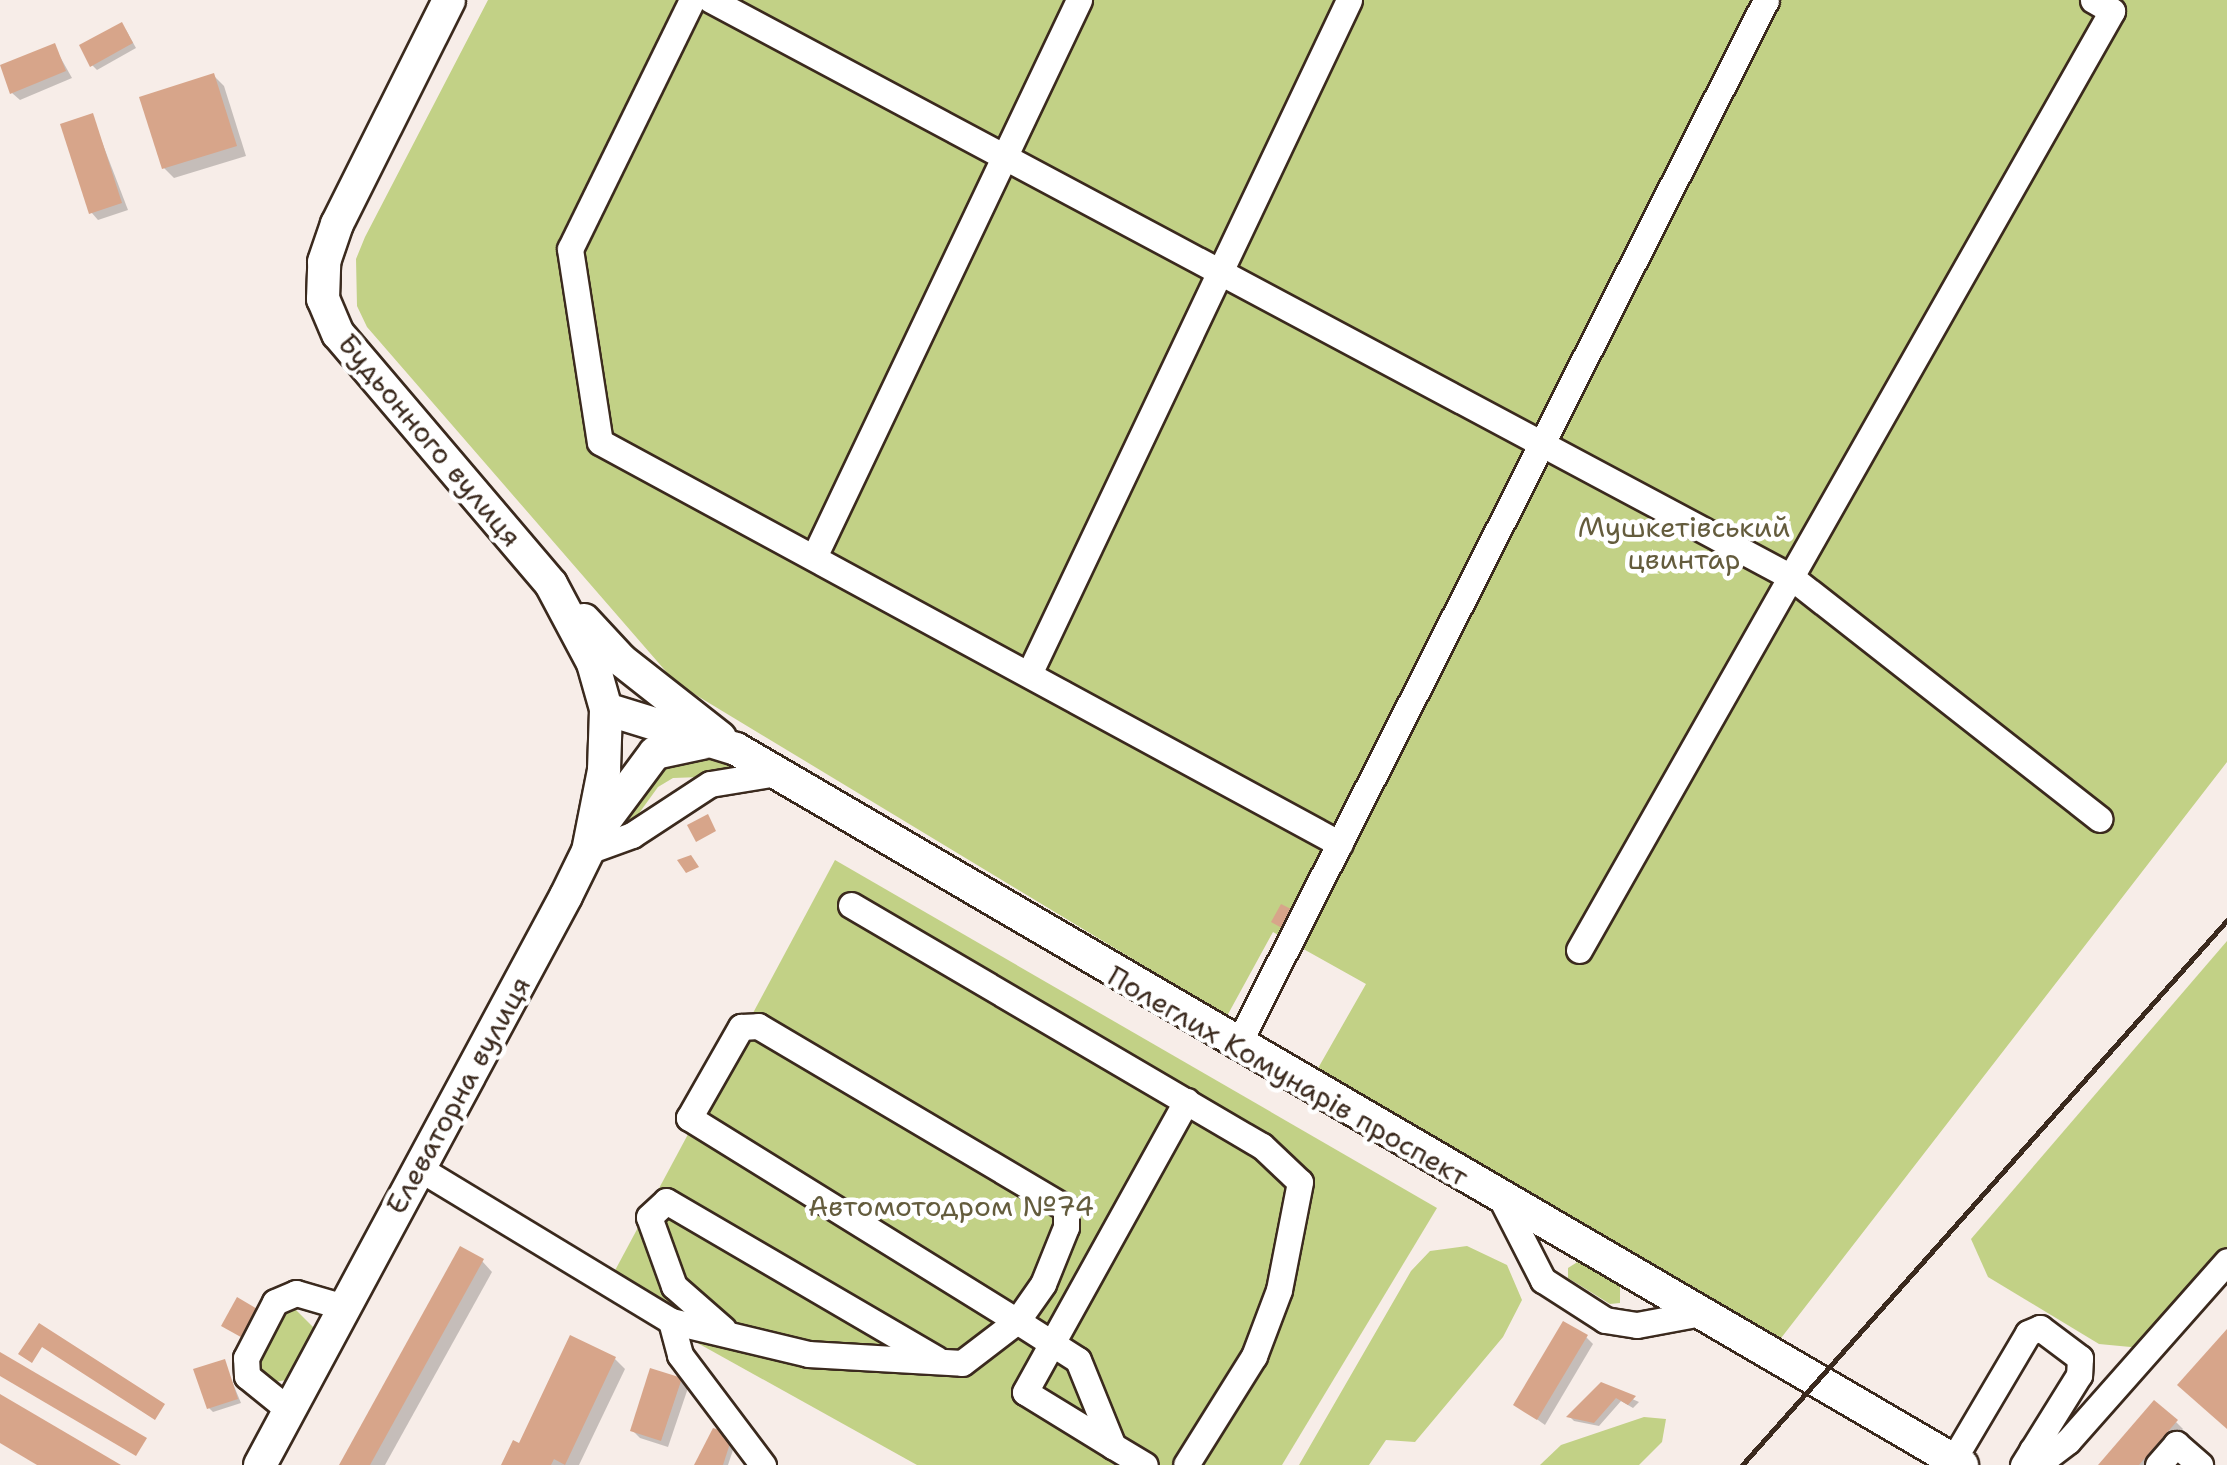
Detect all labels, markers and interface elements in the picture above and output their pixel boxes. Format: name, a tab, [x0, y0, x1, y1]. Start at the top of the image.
street label: Будьонного вулиця	[331, 327, 529, 553]
park label: Мушкетівський цвинтар	[1578, 510, 1790, 576]
street label: Полеглих Комунарів проспект	[1102, 959, 1474, 1193]
street label: Елеваторна вулиця	[379, 970, 537, 1220]
park label: Автомотодром №74	[808, 1189, 1094, 1223]

